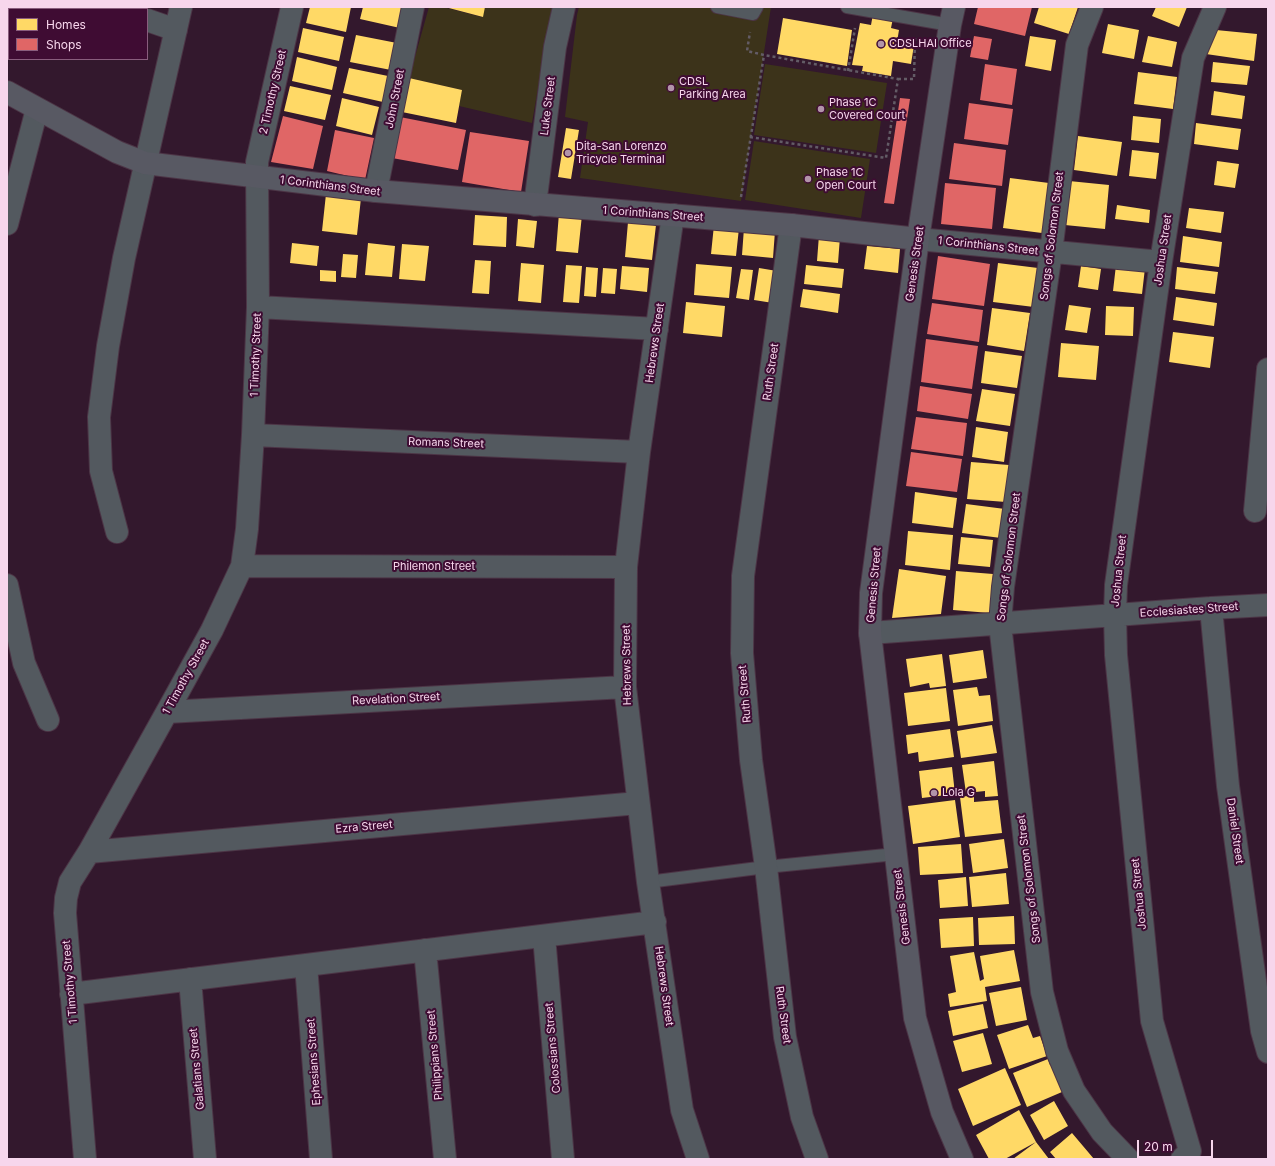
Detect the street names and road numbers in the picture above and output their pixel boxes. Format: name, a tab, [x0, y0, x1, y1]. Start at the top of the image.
street label: 2 Timothy Street	[257, 49, 289, 135]
street label: John Street	[383, 68, 407, 130]
street label: Luke Street	[538, 76, 558, 136]
street label: Songs of Solomon Street	[1038, 171, 1066, 301]
street label: 1 Corinthians Street	[279, 173, 381, 199]
street label: 1 Corinthians Street	[602, 204, 704, 224]
street label: Joshua Street	[1151, 213, 1175, 287]
street label: Genesis Street	[903, 225, 927, 303]
street label: 1 Corinthians Street	[937, 234, 1039, 258]
street label: Hebrews Street	[643, 302, 667, 384]
street label: 1 Timothy Street	[248, 313, 264, 397]
street label: Ruth Street	[760, 342, 782, 402]
street label: Romans Street	[408, 435, 484, 451]
street label: Songs of Solomon Street	[995, 492, 1023, 622]
street label: Joshua Street	[1109, 535, 1129, 607]
street label: Genesis Street	[864, 547, 884, 623]
street label: Philemon Street	[393, 560, 475, 574]
street label: Ecclesiastes Street	[1139, 600, 1239, 620]
street label: Hebrews Street	[620, 625, 634, 705]
street label: 1 Timothy Street	[160, 637, 212, 717]
street label: Ruth Street	[736, 665, 754, 723]
street label: Revelation Street	[352, 690, 440, 708]
street label: Daniel Street	[1224, 797, 1246, 865]
street label: Songs of Solomon Street	[1015, 814, 1043, 944]
street label: Ezra Street	[335, 818, 393, 836]
street label: Joshua Street	[1129, 858, 1149, 930]
street label: Genesis Street	[891, 869, 913, 945]
street label: 1 Timothy Street	[60, 940, 80, 1024]
street label: Hebrews Street	[652, 945, 676, 1027]
street label: Ruth Street	[772, 985, 794, 1045]
street label: Colossians Street	[542, 1002, 564, 1094]
street label: Philippians Street	[424, 1009, 446, 1101]
street label: Ephesians Street	[304, 1018, 324, 1106]
street label: Galatians Street	[187, 1028, 207, 1110]

